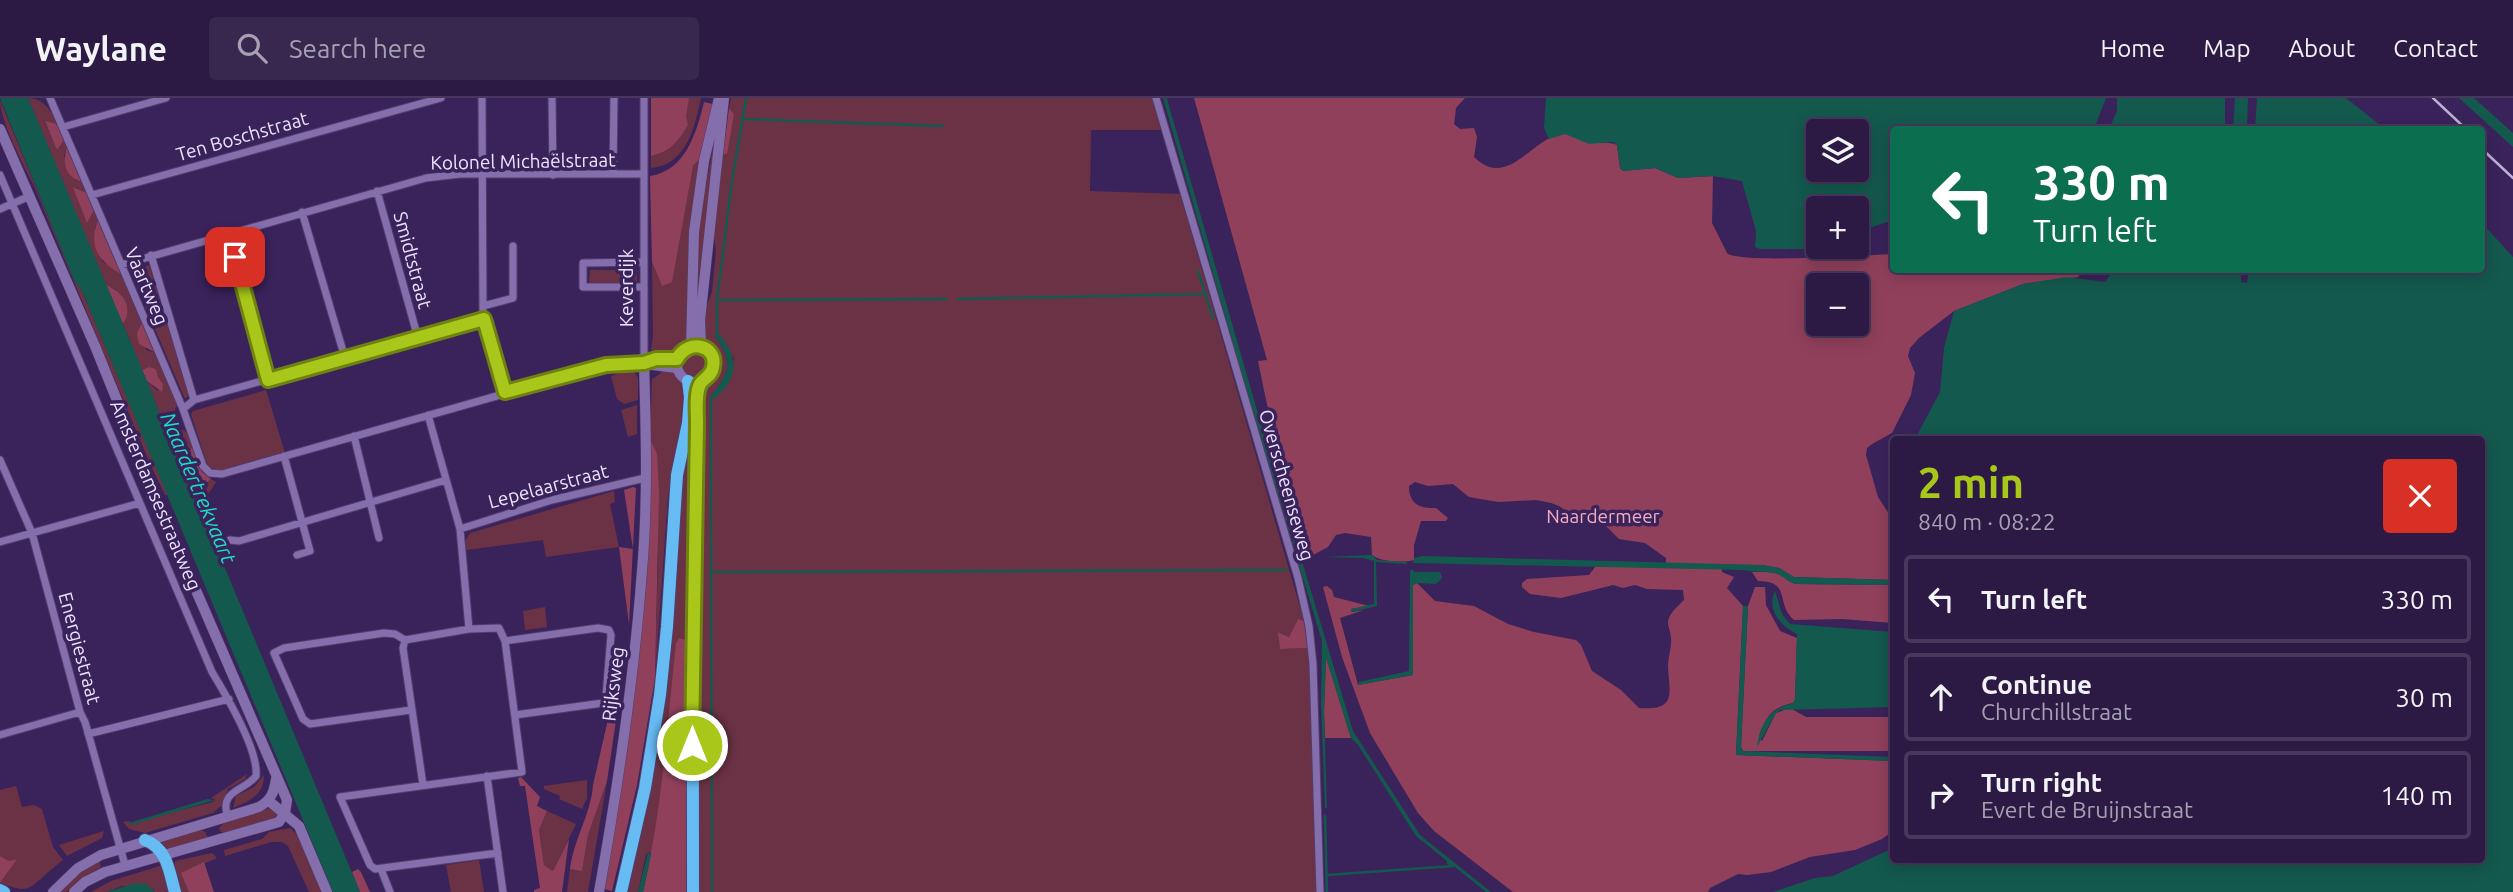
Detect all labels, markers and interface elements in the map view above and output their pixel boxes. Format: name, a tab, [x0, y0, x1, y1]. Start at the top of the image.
search box	[209, 17, 699, 80]
icon: search	[233, 29, 271, 67]
text: Waylane	[35, 30, 167, 67]
text: Search here	[289, 34, 426, 63]
text: Home	[2100, 35, 2165, 62]
text: Map	[2203, 35, 2250, 62]
text: About	[2288, 35, 2355, 62]
text: Contact	[2393, 35, 2478, 62]
street label: Ten Boschstraat	[173, 106, 311, 165]
map controls	[1806, 119, 1869, 336]
button: layers	[1806, 119, 1869, 182]
street label: Kolonel Michaëlstraat	[430, 148, 616, 174]
icon: left	[1918, 154, 2009, 245]
text: 330 m	[2033, 154, 2170, 209]
button: +	[1806, 196, 1869, 259]
street label: Smidtstraat	[390, 209, 437, 311]
text: Turn left	[2033, 212, 2157, 248]
pin	[205, 227, 265, 287]
icon: arrive	[216, 238, 254, 276]
street label: Vaartweg	[121, 244, 173, 328]
street label: Keverdijk	[615, 248, 637, 327]
button: −	[1806, 273, 1869, 336]
street label: Amsterdamsestraatweg	[106, 397, 206, 593]
street label: Overscheenseweg	[1255, 407, 1319, 563]
water label: Naardertrekvaart	[156, 408, 242, 568]
street label: Lepelaarstraat	[486, 459, 611, 513]
text: 2 min	[1918, 459, 2024, 506]
button: close	[2383, 459, 2457, 533]
park label: Naardermeer	[1546, 505, 1660, 527]
text: 840 m · 08:22	[1918, 509, 2056, 534]
icon: left	[1922, 580, 1960, 618]
text: Turn left	[1981, 585, 2087, 614]
text: 330 m	[2381, 585, 2453, 614]
street label: Energiestraat	[54, 590, 106, 707]
street label: Rijksweg	[598, 645, 628, 723]
text: Continue	[1981, 670, 2092, 699]
icon: ahead	[1922, 678, 1960, 716]
text: 30 m	[2395, 683, 2453, 712]
text: Churchillstraat	[1981, 699, 2132, 724]
position arrow	[655, 708, 729, 782]
text: Turn right	[1981, 768, 2102, 797]
icon: right	[1922, 776, 1960, 814]
text: 140 m	[2381, 781, 2453, 810]
text: Evert de Bruijnstraat	[1981, 797, 2193, 822]

